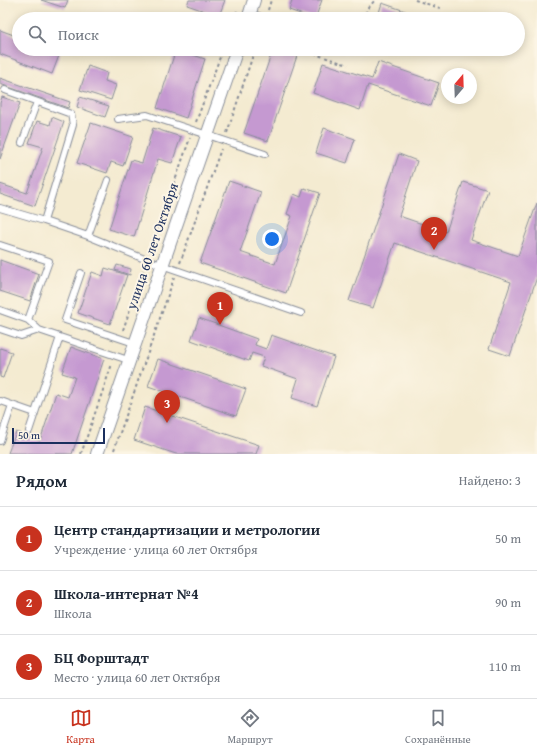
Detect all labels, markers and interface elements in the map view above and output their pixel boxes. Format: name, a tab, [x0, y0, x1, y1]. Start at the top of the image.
search box	[12, 12, 525, 56]
icon: search	[26, 23, 48, 45]
text: Поиск	[58, 24, 99, 45]
north arrow	[441, 68, 477, 104]
street label: улица 60 лет Октября	[121, 180, 183, 313]
pin: 2	[421, 217, 447, 250]
your location	[262, 229, 282, 249]
pin: 1	[207, 292, 233, 325]
pin: 3	[154, 390, 180, 423]
scale bar	[12, 426, 105, 445]
text: 50 m	[18, 427, 40, 443]
text: Рядом	[16, 468, 67, 493]
text: Найдено: 3	[459, 471, 521, 490]
text: Центр стандартизации и метрологии	[54, 519, 320, 540]
text: 1	[26, 529, 32, 548]
text: 50 m	[495, 529, 521, 548]
text: Учреждение · улица 60 лет Октября	[54, 540, 257, 559]
text: Школа-интернат №4	[54, 583, 199, 604]
text: 2	[26, 593, 32, 612]
text: 90 m	[495, 593, 521, 612]
text: Школа	[54, 604, 92, 623]
text: БЦ Форштадт	[54, 647, 149, 668]
text: 3	[26, 657, 32, 676]
text: 110 m	[489, 657, 521, 676]
text: Место · улица 60 лет Октября	[54, 668, 220, 687]
tab: Карта	[66, 707, 95, 747]
tab: Маршрут	[227, 707, 272, 747]
tab: Сохранённые	[405, 707, 471, 747]

